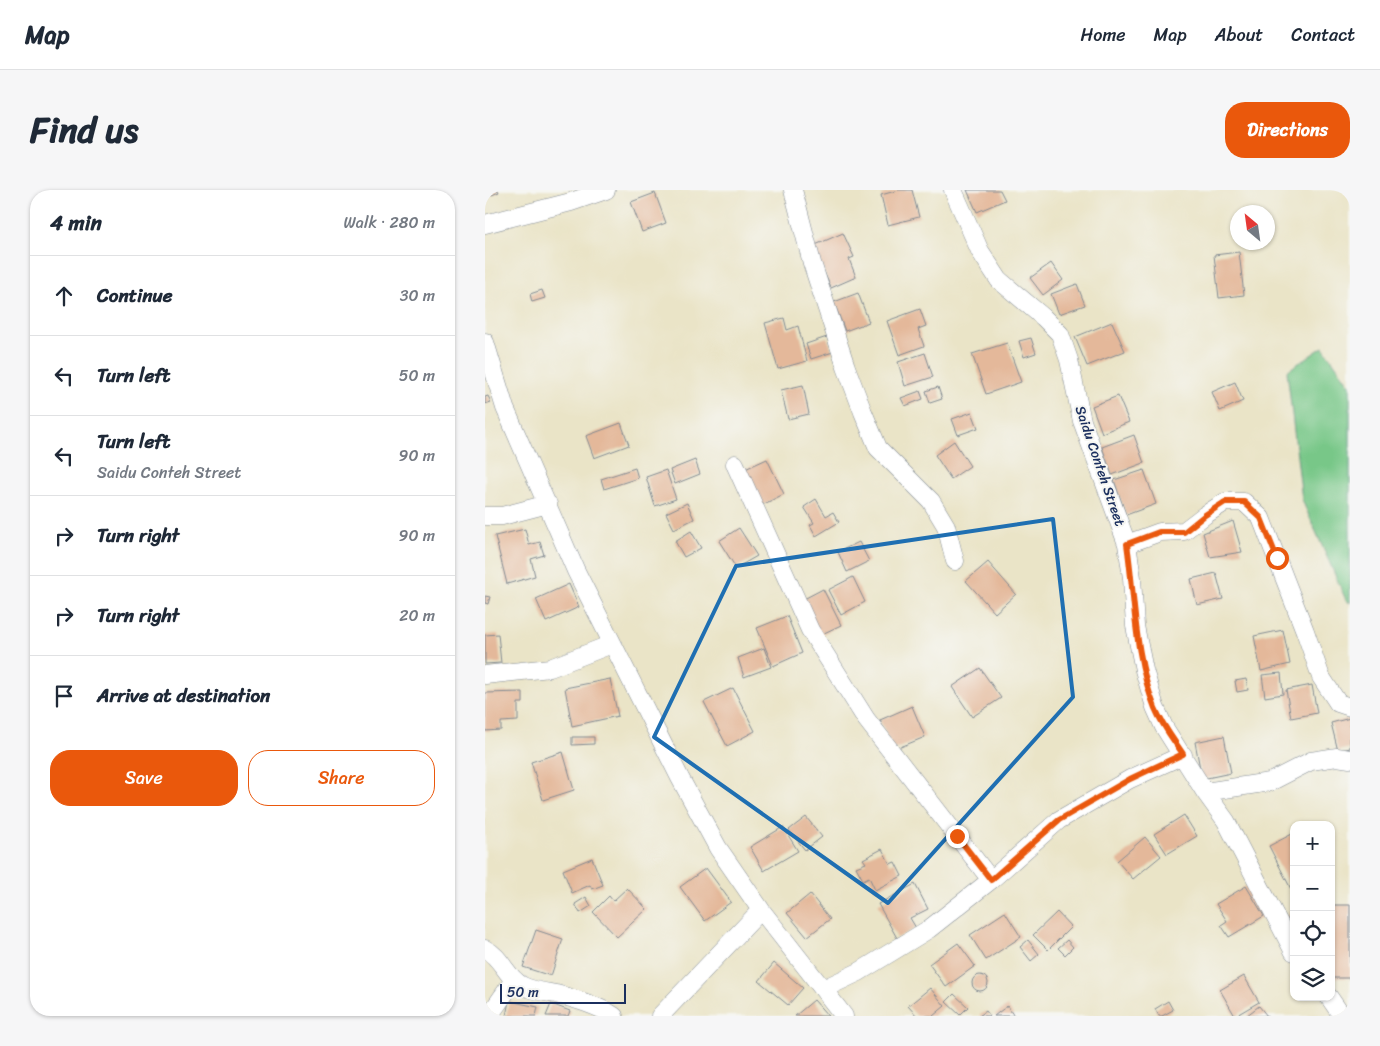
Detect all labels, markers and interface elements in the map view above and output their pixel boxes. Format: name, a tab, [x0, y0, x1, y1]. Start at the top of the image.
text: Map	[25, 14, 69, 56]
text: Home	[1081, 19, 1126, 51]
text: Map	[1154, 19, 1187, 51]
text: About	[1215, 19, 1263, 51]
text: Contact	[1291, 19, 1355, 51]
text: Find us	[30, 99, 138, 161]
button: Directions	[1225, 102, 1350, 158]
text: 4 min	[50, 204, 102, 242]
north arrow	[1230, 205, 1275, 250]
text: Walk · 280 m	[344, 208, 435, 237]
text: Continue	[97, 279, 173, 312]
text: 30 m	[400, 281, 435, 310]
icon: ahead	[50, 282, 78, 310]
text: Turn left	[97, 359, 170, 392]
text: 50 m	[399, 361, 435, 390]
icon: left	[50, 362, 78, 390]
street label: Saidu Conteh Street	[1068, 402, 1132, 530]
text: Turn left	[97, 425, 170, 458]
text: 90 m	[399, 441, 435, 470]
icon: left	[50, 442, 78, 470]
text: Saidu Conteh Street	[97, 458, 241, 487]
text: Turn right	[97, 519, 179, 552]
text: 90 m	[399, 521, 435, 550]
icon: right	[50, 522, 78, 550]
route start	[1266, 547, 1289, 570]
text: Turn right	[97, 599, 179, 632]
text: 20 m	[399, 601, 435, 630]
icon: right	[50, 602, 78, 630]
text: Arrive at destination	[97, 679, 270, 712]
icon: arrive	[50, 682, 78, 710]
button: Save	[50, 750, 238, 806]
button: Share	[248, 750, 435, 806]
map controls	[1290, 821, 1335, 1001]
button: +	[1290, 821, 1335, 866]
route end	[946, 825, 969, 848]
button: −	[1290, 866, 1335, 911]
button: locate	[1290, 911, 1335, 956]
button: layers	[1290, 956, 1335, 1001]
text: 50 m	[507, 980, 539, 1005]
scale bar	[500, 981, 626, 1004]

